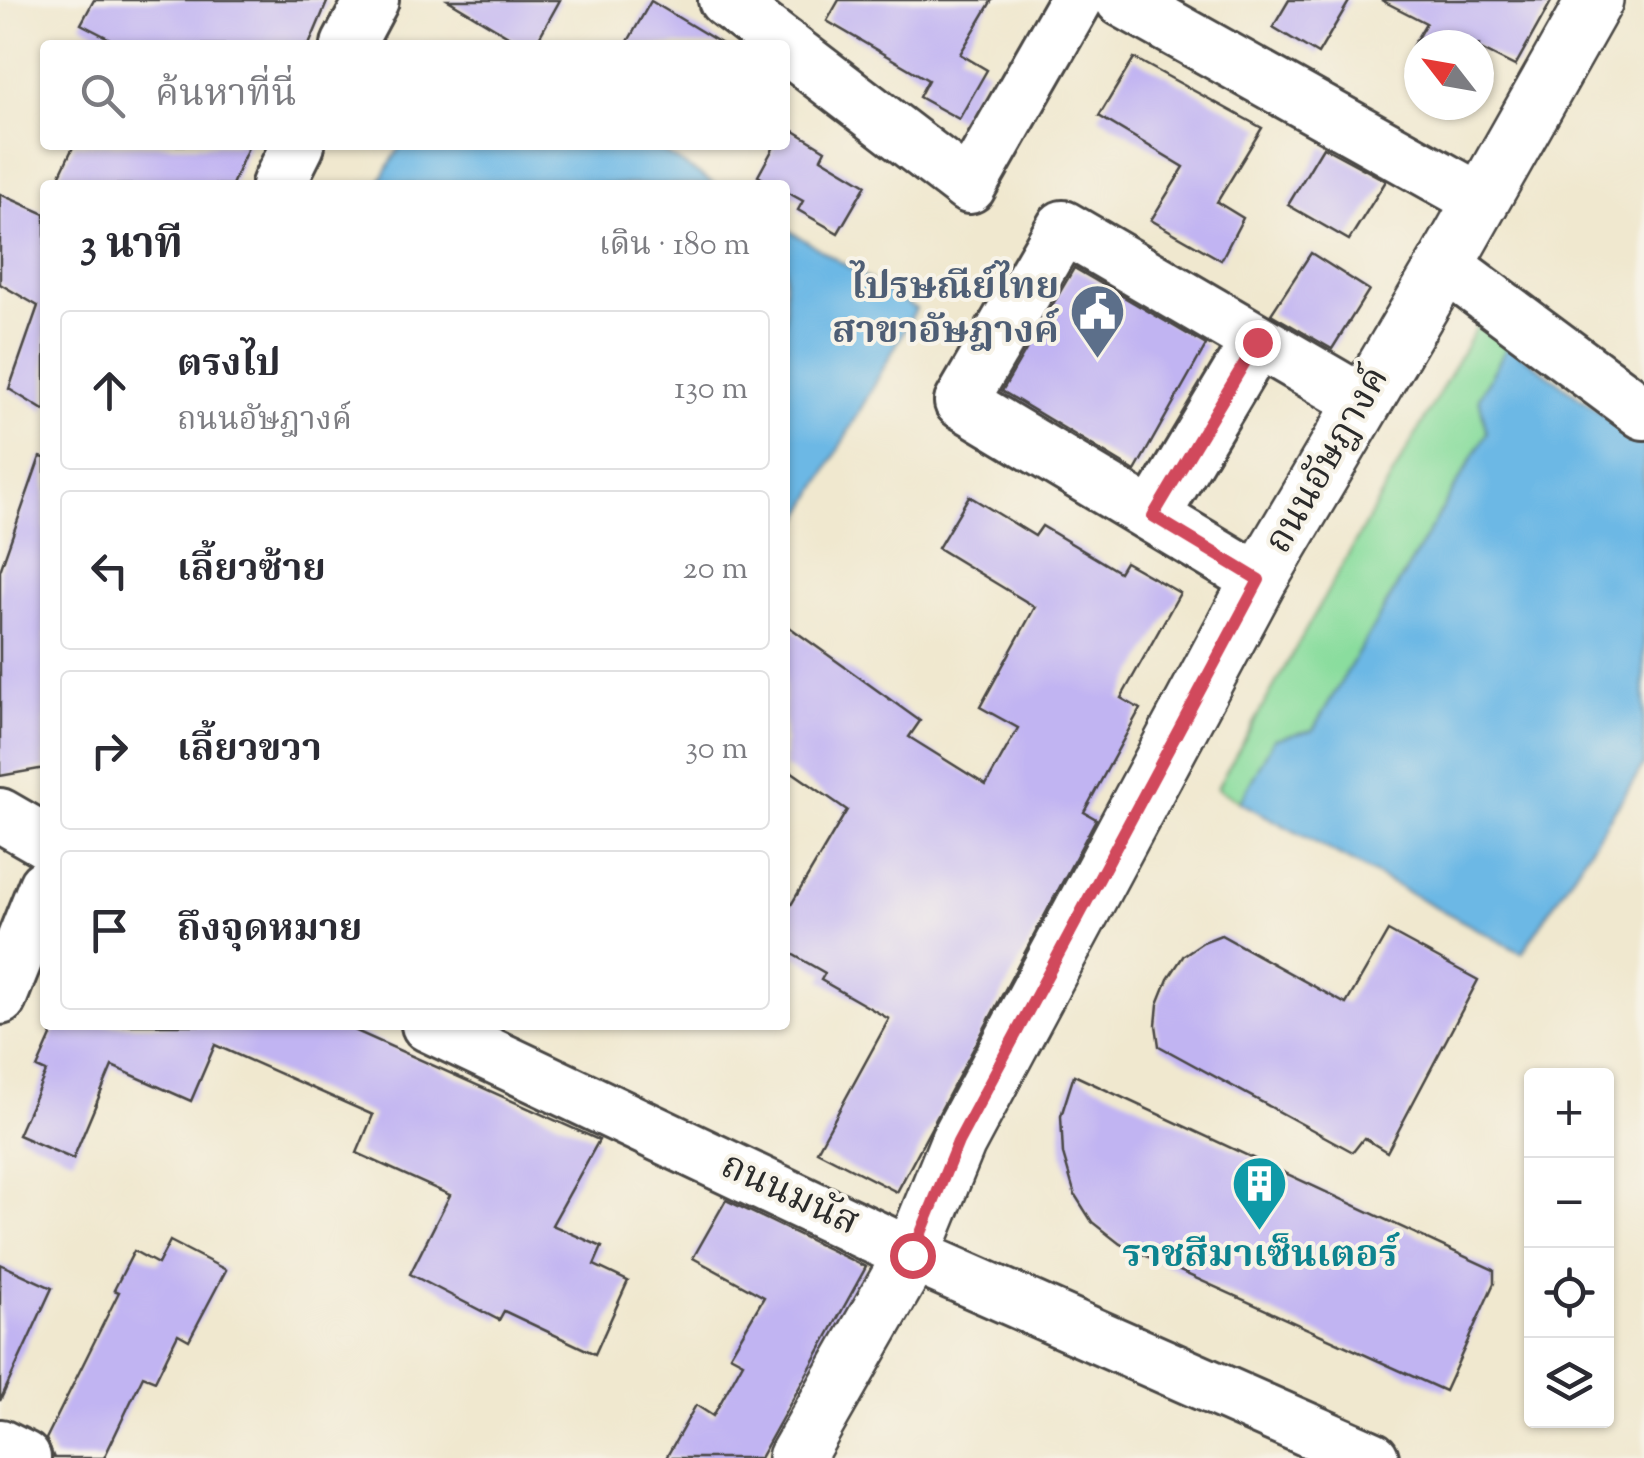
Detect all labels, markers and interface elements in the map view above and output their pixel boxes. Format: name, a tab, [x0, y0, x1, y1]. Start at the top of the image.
north arrow	[1404, 30, 1494, 120]
search box	[40, 40, 790, 150]
icon: search	[75, 68, 130, 123]
text: ค้นหาที่นี่	[155, 69, 296, 123]
text: 3 นาที	[80, 217, 183, 277]
text: เดิน · 180 m	[599, 223, 750, 269]
place label: ไปรษณีย์ไทย สาขาอัษฎางค์	[832, 260, 1060, 360]
public building icon: ไปรษณีย์ไทย สาขาอัษฎางค์	[1068, 281, 1128, 360]
route end	[1235, 320, 1281, 366]
text: ตรงไป	[177, 339, 281, 393]
street label: ถนนอัษฎางค์	[1254, 357, 1404, 565]
icon: ahead	[82, 363, 137, 418]
text: 130 m	[674, 367, 748, 413]
text: ถนนอัษฎางค์	[177, 398, 352, 444]
icon: left	[82, 543, 137, 598]
text: เลี้ยวซ้าย	[177, 544, 326, 598]
text: 20 m	[683, 547, 748, 593]
icon: right	[82, 723, 137, 778]
text: เลี้ยวขวา	[177, 724, 322, 778]
text: 30 m	[685, 727, 748, 773]
icon: arrive	[82, 903, 137, 958]
text: ถึงจุดหมาย	[177, 904, 362, 958]
map controls	[1524, 1068, 1614, 1428]
button: +	[1524, 1068, 1614, 1158]
street label: ถนนมนัส	[711, 1141, 867, 1251]
building icon: ราชสีมาเซ็นเตอร์	[1230, 1154, 1290, 1233]
button: −	[1524, 1158, 1614, 1248]
place label: ราชสีมาเซ็นเตอร์	[1122, 1230, 1400, 1284]
route start	[890, 1233, 936, 1279]
button: locate	[1524, 1248, 1614, 1338]
button: layers	[1524, 1338, 1614, 1428]

